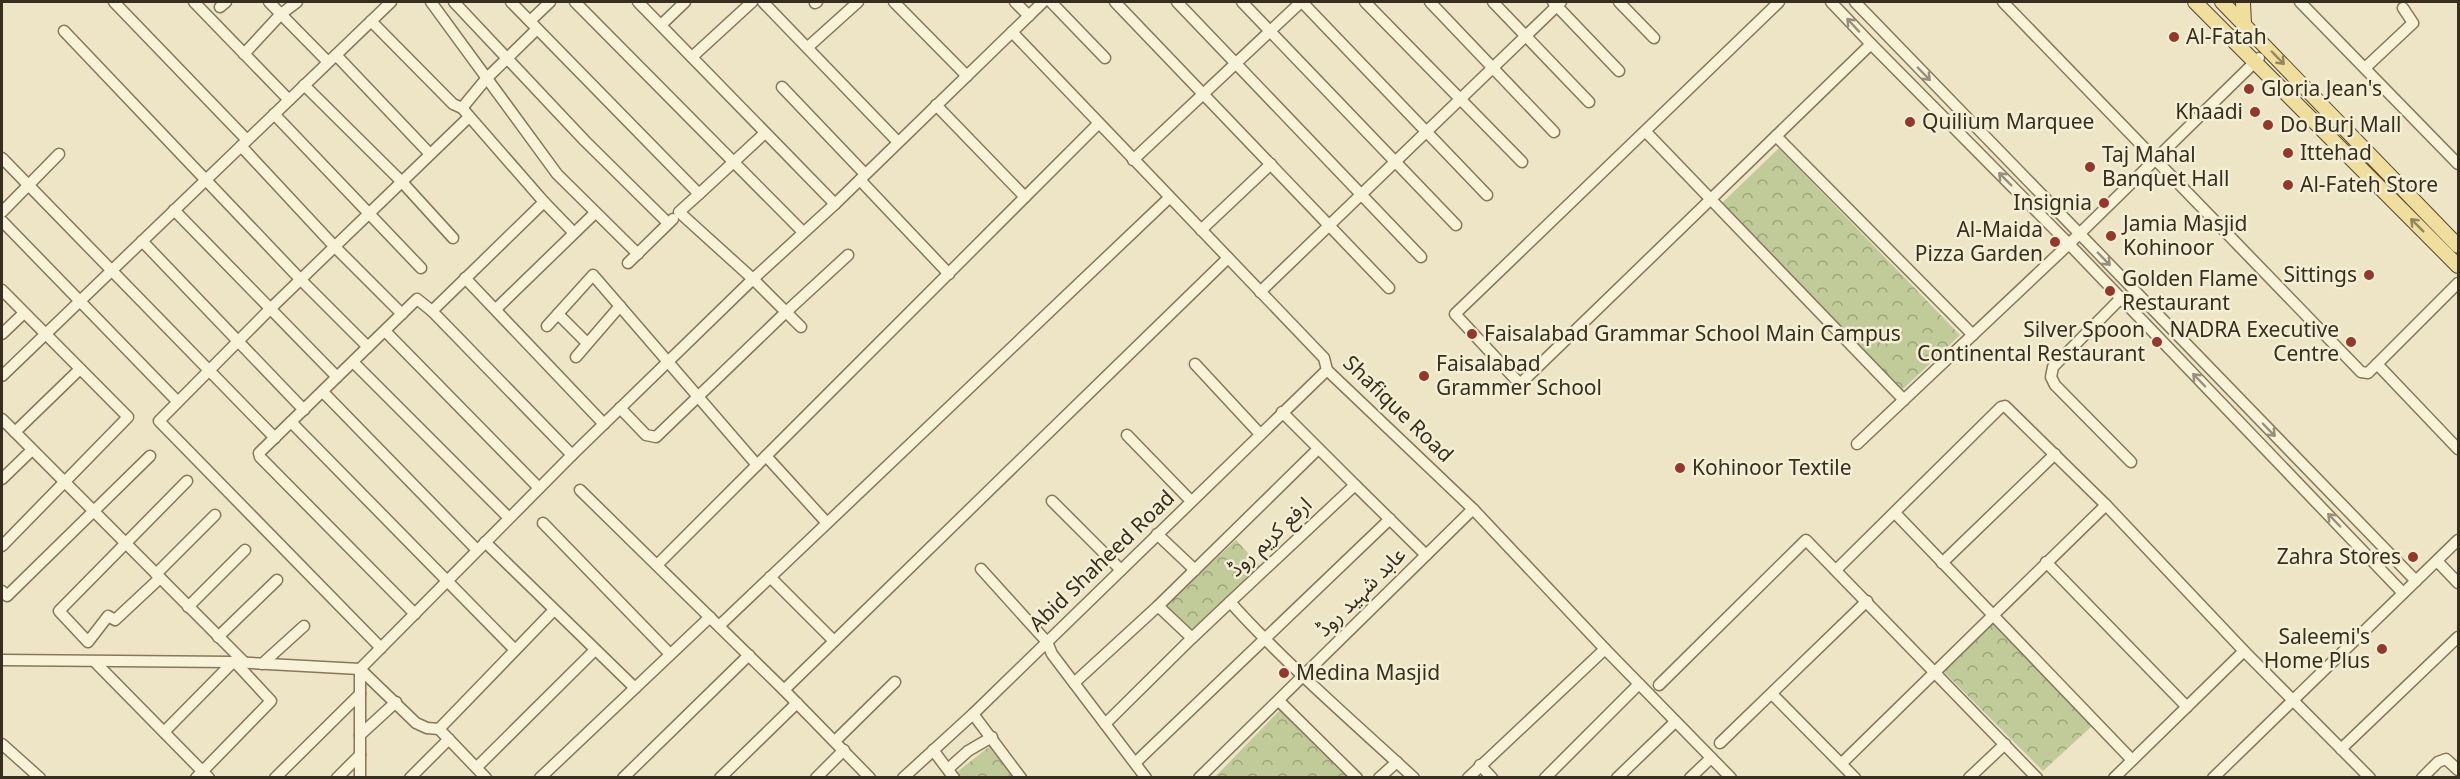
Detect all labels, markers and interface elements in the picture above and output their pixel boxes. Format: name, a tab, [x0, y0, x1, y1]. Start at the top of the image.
place label: Al-Fatah	[2186, 15, 2267, 59]
one-way arrow	[1846, 18, 1860, 33]
marker: Al-Fatah	[2167, 30, 2181, 44]
one-way arrow	[2270, 51, 2285, 66]
one-way arrow	[1917, 66, 1932, 81]
place label: Gloria Jean's	[2261, 67, 2382, 111]
marker: Gloria Jean's	[2242, 82, 2256, 96]
place label: Khaadi	[2175, 90, 2243, 134]
place label: Quilium Marquee	[1922, 100, 2094, 144]
place label: Do Burj Mall	[2280, 103, 2401, 147]
marker: Khaadi	[2248, 105, 2262, 119]
marker: Quilium Marquee	[1903, 115, 1917, 129]
marker: Do Burj Mall	[2261, 118, 2275, 132]
place label: Ittehad	[2300, 131, 2372, 175]
place label: Taj Mahal Banquet Hall	[2102, 133, 2229, 201]
marker: Ittehad	[2281, 146, 2295, 160]
marker: Taj Mahal Banquet Hall	[2083, 160, 2097, 174]
place label: Al-Fateh Store	[2300, 163, 2438, 207]
one-way arrow	[1997, 172, 2012, 187]
marker: Al-Fateh Store	[2281, 178, 2295, 192]
place label: Insignia	[2013, 181, 2092, 225]
marker: Insignia	[2097, 196, 2111, 210]
place label: Jamia Masjid Kohinoor	[2121, 202, 2247, 270]
place label: Al-Maida Pizza Garden	[1915, 208, 2043, 276]
one-way arrow	[2410, 217, 2425, 232]
marker: Jamia Masjid Kohinoor	[2104, 229, 2118, 243]
marker: Al-Maida Pizza Garden	[2048, 235, 2062, 249]
one-way arrow	[2096, 252, 2111, 267]
place label: Sittings	[2284, 253, 2357, 297]
place label: Golden Flame Restaurant	[2122, 257, 2258, 325]
marker: Sittings	[2362, 268, 2376, 282]
marker: Golden Flame Restaurant	[2103, 284, 2117, 298]
place label: Silver Spoon Continental Restaurant	[1917, 308, 2145, 376]
place label: NADRA Executive Centre	[2170, 308, 2339, 376]
place label: Faisalabad Grammar School Main Campus	[1484, 312, 1901, 356]
marker: Faisalabad Grammar School Main Campus	[1465, 327, 1479, 341]
marker: Silver Spoon Continental Restaurant	[2150, 335, 2164, 349]
marker: NADRA Executive Centre	[2344, 335, 2358, 349]
place label: Faisalabad Grammer School	[1436, 342, 1602, 410]
street label: Shafique Road	[1331, 344, 1465, 474]
marker: Faisalabad Grammer School	[1417, 369, 1431, 383]
one-way arrow	[2192, 372, 2206, 387]
one-way arrow	[2261, 422, 2276, 437]
place label: Kohinoor Textile	[1692, 446, 1852, 490]
marker: Kohinoor Textile	[1673, 461, 1687, 475]
street label: Abid Shaheed Road	[1018, 479, 1186, 643]
street label: ارفع کریم روڈ	[1217, 485, 1323, 589]
one-way arrow	[2326, 513, 2341, 528]
street label: عابد شہید روڈ	[1304, 535, 1418, 649]
place label: Zahra Stores	[2277, 535, 2401, 579]
marker: Zahra Stores	[2406, 550, 2420, 564]
place label: Saleemi's Home Plus	[2264, 615, 2370, 683]
marker: Saleemi's Home Plus	[2375, 642, 2389, 656]
place label: Medina Masjid	[1296, 651, 1440, 695]
marker: Medina Masjid	[1277, 666, 1291, 680]

